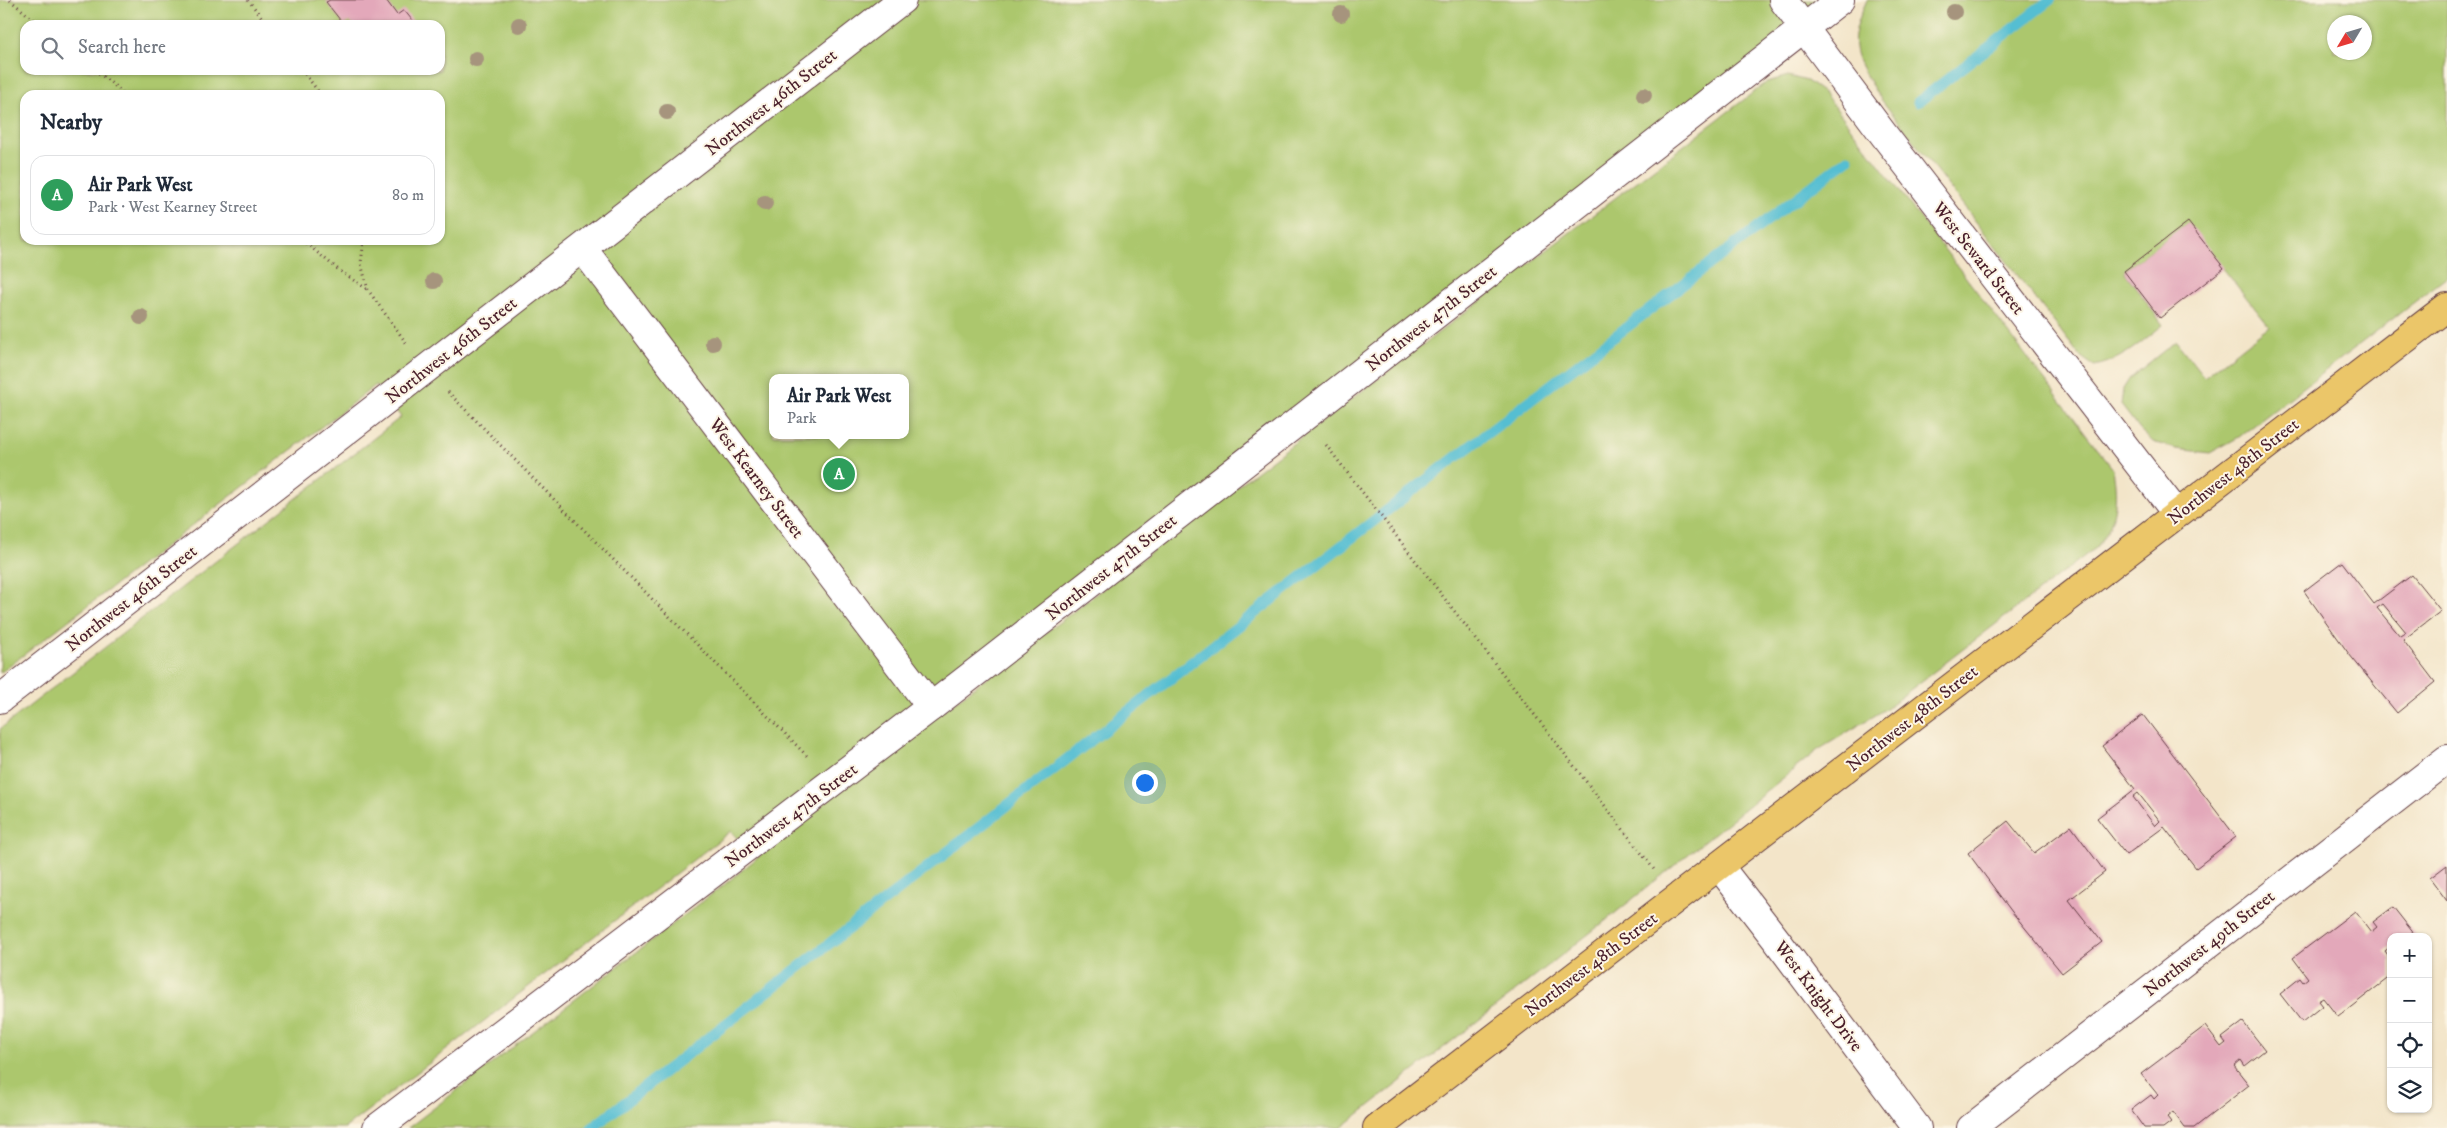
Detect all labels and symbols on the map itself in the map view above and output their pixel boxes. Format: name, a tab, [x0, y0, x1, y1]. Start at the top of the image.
north arrow	[2327, 15, 2372, 60]
street label: Northwest 46th Street	[701, 44, 842, 161]
street label: West Seward Street	[1927, 197, 2029, 319]
street label: Northwest 47th Street	[1362, 261, 1502, 377]
street label: Northwest 46th Street	[381, 292, 522, 409]
street label: West Kearney Street	[703, 413, 809, 543]
street label: Northwest 48th Street	[2164, 414, 2304, 530]
pin: A	[823, 455, 855, 493]
street label: Northwest 47th Street	[1042, 510, 1182, 626]
street label: Northwest 46th Street	[61, 540, 202, 657]
street label: Northwest 48th Street	[1843, 661, 1983, 777]
street label: Northwest 47th Street	[721, 759, 862, 873]
your location	[1132, 770, 1158, 796]
street label: Northwest 49th Street	[2140, 886, 2280, 1002]
street label: Northwest 48th Street	[1521, 908, 1662, 1022]
street label: West Knight Drive	[1769, 936, 1867, 1056]

